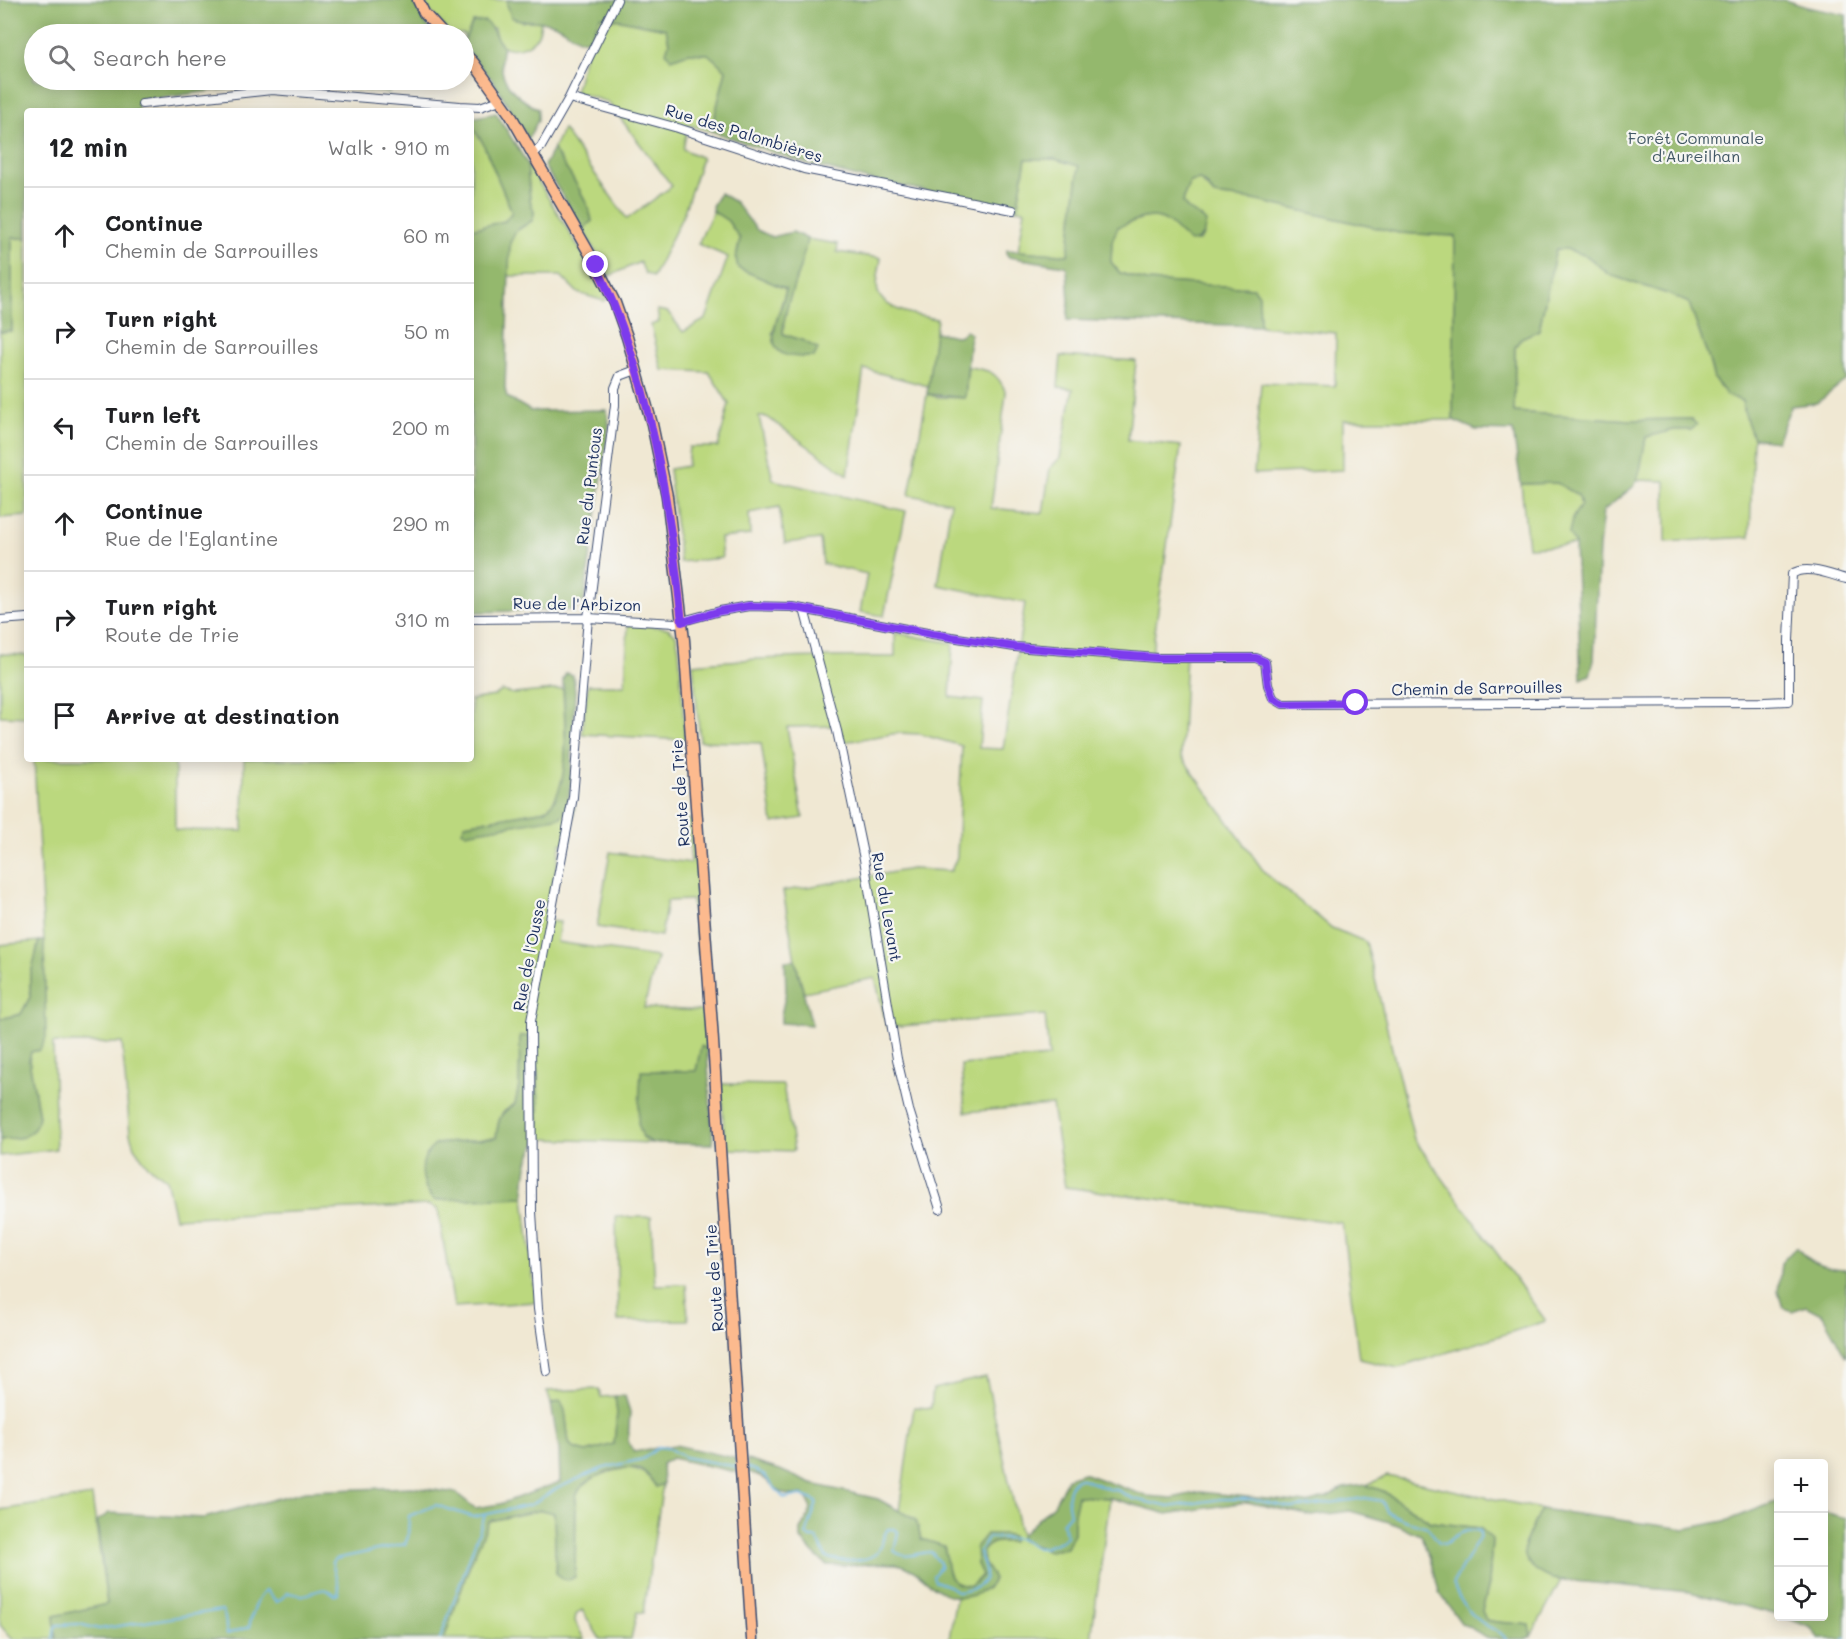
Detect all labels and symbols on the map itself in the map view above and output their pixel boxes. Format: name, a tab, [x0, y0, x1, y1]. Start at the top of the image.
street label: Rue des Palombières	[663, 99, 825, 166]
park label: Forêt Communale d'Aureilhan	[1628, 127, 1764, 166]
route end	[582, 251, 608, 277]
street label: Rue du Puntous	[571, 426, 606, 546]
street label: Rue de l'Arbizon	[513, 592, 641, 615]
street label: Chemin de Sarrouilles	[1391, 676, 1563, 699]
route start	[1342, 689, 1368, 715]
street label: Route de Trie	[665, 739, 694, 847]
street label: Rue du Levant	[868, 851, 907, 963]
street label: Rue de l'Ousse	[507, 897, 550, 1013]
street label: Route de Trie	[699, 1224, 728, 1332]

